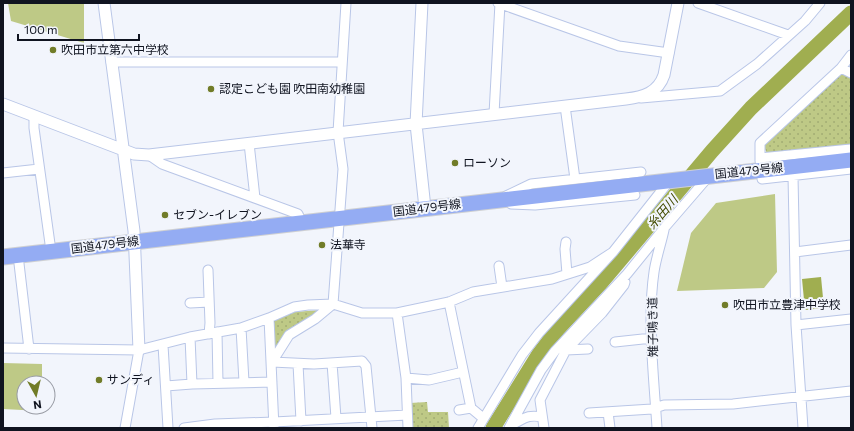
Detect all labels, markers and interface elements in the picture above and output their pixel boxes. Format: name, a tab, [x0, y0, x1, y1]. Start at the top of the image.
scale bar	[18, 16, 139, 42]
text: 100 m	[24, 22, 58, 36]
place label: 吹田市立第六中学校	[61, 42, 169, 56]
marker: 吹田市立第六中学校	[48, 45, 58, 55]
place label: 認定こども園 吹田南幼稚園	[219, 81, 365, 95]
marker: 認定こども園 吹田南幼稚園	[206, 84, 216, 94]
place label: ローソン	[463, 155, 511, 169]
marker: ローソン	[450, 158, 460, 168]
street label: 国道479号線	[714, 159, 784, 181]
water label: 糸田川	[643, 191, 682, 232]
street label: 国道479号線	[392, 196, 462, 218]
place label: セブン-イレブン	[173, 207, 262, 221]
marker: セブン-イレブン	[160, 210, 170, 220]
street label: 国道479号線	[70, 233, 140, 255]
place label: 法華寺	[330, 237, 366, 251]
marker: 法華寺	[317, 240, 327, 250]
street label: 雉子鳴き道	[644, 297, 660, 357]
place label: 吹田市立豊津中学校	[733, 297, 841, 311]
marker: 吹田市立豊津中学校	[720, 300, 730, 310]
place label: サンディ	[107, 372, 154, 386]
north arrow	[16, 375, 56, 415]
marker: サンディ	[94, 375, 104, 385]
text: N	[32, 398, 42, 412]

